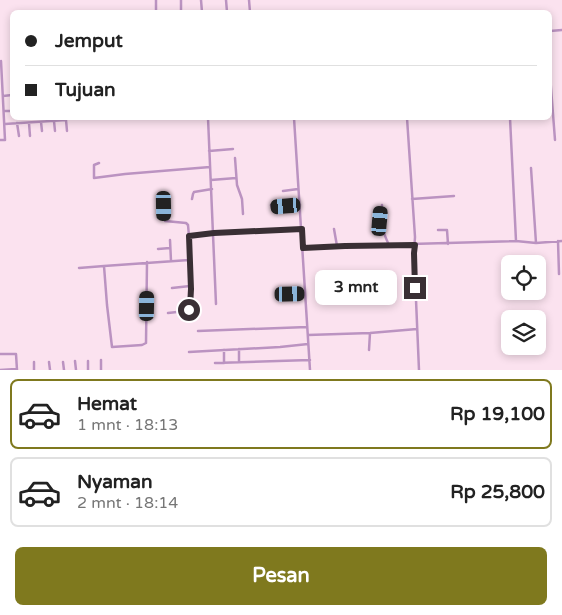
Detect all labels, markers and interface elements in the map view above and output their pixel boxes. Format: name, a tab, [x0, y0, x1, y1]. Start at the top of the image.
text: Jemput	[55, 30, 123, 52]
text: Tujuan	[55, 79, 116, 101]
car	[156, 191, 171, 221]
car	[270, 197, 301, 215]
car	[371, 205, 388, 237]
map controls	[501, 255, 546, 355]
button: locate	[501, 255, 546, 300]
callout: 3 mnt	[315, 270, 398, 306]
text: 3 mnt	[334, 277, 378, 297]
route end	[404, 277, 426, 299]
car	[274, 286, 305, 302]
car	[139, 291, 154, 321]
route start	[178, 299, 200, 321]
button: layers	[501, 310, 546, 355]
icon: car	[17, 392, 62, 437]
text: Hemat	[77, 393, 137, 415]
text: Rp 19,100	[450, 403, 545, 425]
text: 1 mnt · 18:13	[77, 415, 178, 435]
icon: car	[17, 470, 62, 515]
text: Nyaman	[77, 471, 153, 493]
text: Rp 25,800	[450, 481, 545, 503]
text: 2 mnt · 18:14	[77, 493, 178, 513]
button: Pesan	[15, 547, 547, 605]

